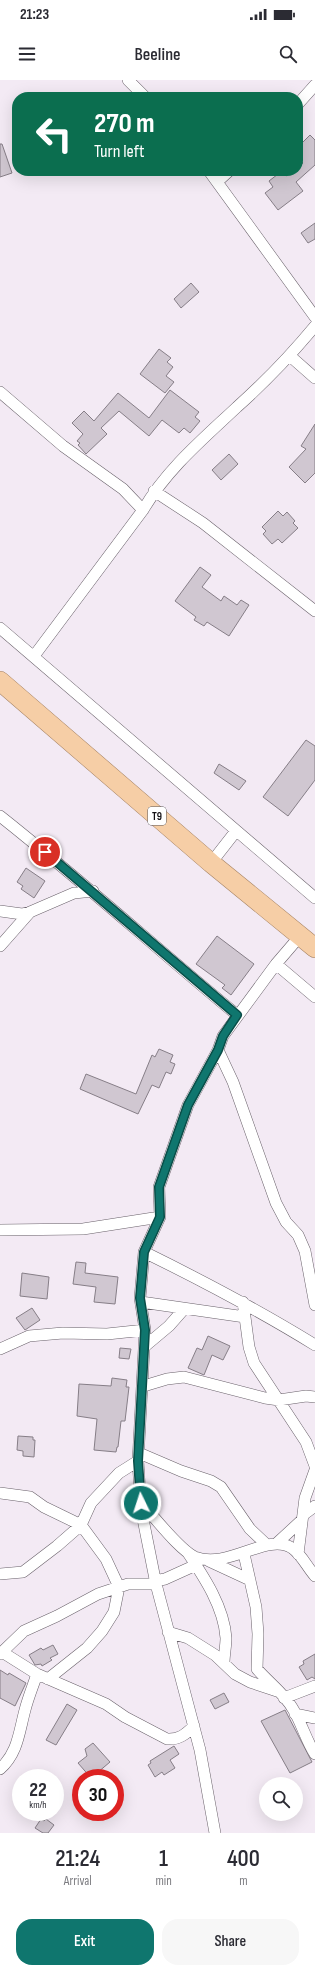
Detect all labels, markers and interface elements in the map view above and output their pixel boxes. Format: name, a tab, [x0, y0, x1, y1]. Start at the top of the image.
text: 21:23	[20, 5, 49, 24]
icon: menu	[16, 43, 38, 65]
icon: search	[277, 43, 299, 65]
text: Beeline	[134, 44, 181, 65]
text: 270 m	[94, 107, 155, 140]
icon: left	[28, 108, 80, 160]
text: Turn left	[94, 141, 145, 162]
road number: T9	[148, 807, 166, 825]
pin	[28, 835, 62, 869]
icon: arrive	[34, 841, 56, 863]
position arrow	[120, 1482, 162, 1524]
speed limit sign: 30	[72, 1769, 124, 1821]
map controls	[259, 1777, 303, 1821]
button: search	[259, 1777, 303, 1821]
text: 22	[29, 1778, 47, 1802]
text: km/h	[29, 1799, 47, 1811]
text: 21:24	[55, 1844, 100, 1873]
text: 1	[159, 1844, 168, 1873]
text: 400	[227, 1844, 260, 1873]
text: Arrival	[64, 1873, 92, 1889]
text: min	[155, 1873, 172, 1889]
text: m	[239, 1873, 248, 1889]
button: Exit	[16, 1919, 154, 1965]
button: Share	[162, 1919, 299, 1965]

